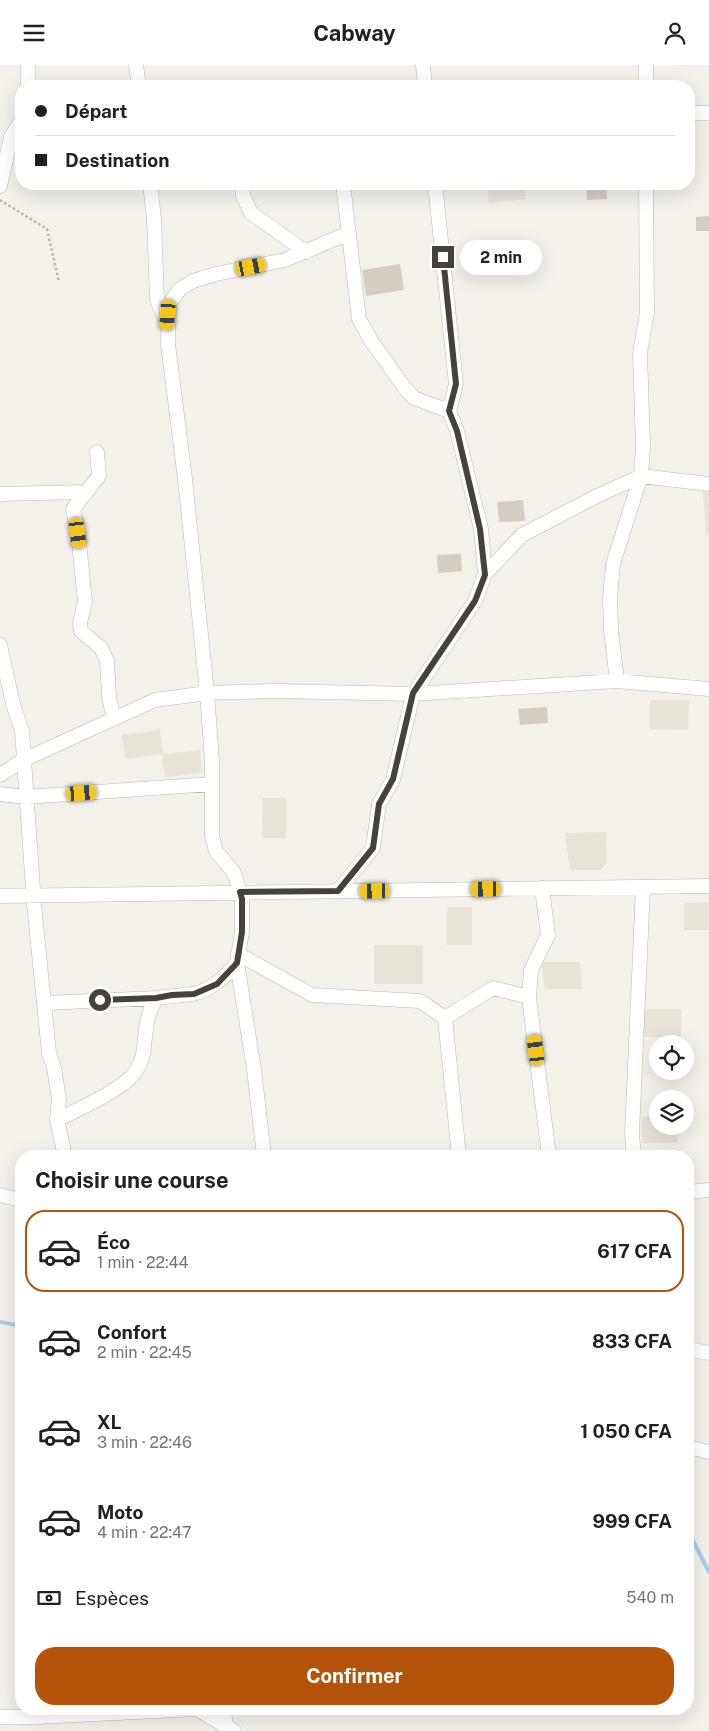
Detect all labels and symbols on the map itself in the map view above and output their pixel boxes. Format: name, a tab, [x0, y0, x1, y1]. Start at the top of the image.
callout: 2 min	[460, 239, 543, 275]
route end	[432, 246, 454, 268]
car	[234, 257, 267, 277]
car	[159, 300, 176, 330]
car	[68, 517, 87, 549]
car	[66, 784, 97, 802]
car	[470, 881, 501, 897]
car	[359, 883, 390, 899]
route start	[89, 989, 111, 1011]
car	[526, 1034, 545, 1066]

